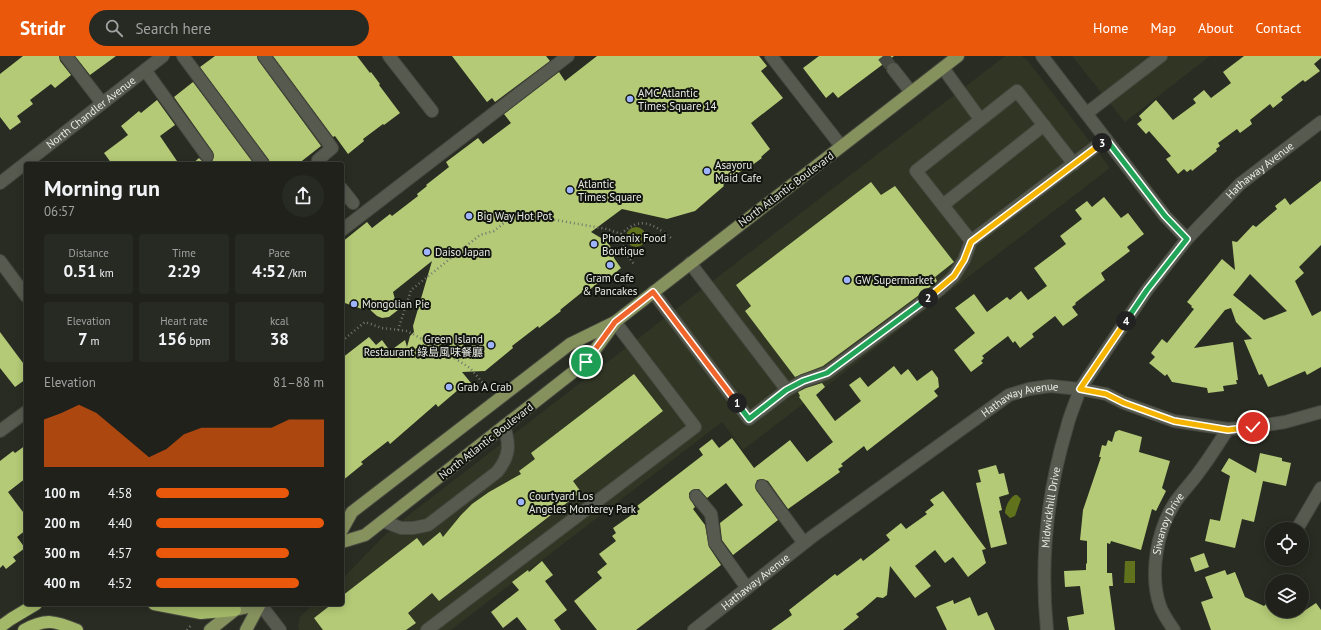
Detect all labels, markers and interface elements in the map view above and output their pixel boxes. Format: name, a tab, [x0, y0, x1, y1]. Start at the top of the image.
search box	[89, 10, 369, 46]
text: Stridr	[20, 16, 65, 40]
icon: search	[103, 17, 125, 39]
text: Search here	[135, 19, 211, 38]
text: Home	[1093, 19, 1128, 37]
text: Map	[1150, 19, 1176, 37]
text: About	[1198, 19, 1234, 37]
text: Contact	[1256, 19, 1301, 37]
street label: North Chandler Avenue	[43, 73, 138, 151]
place label: AMC Atlantic Times Square 14	[638, 86, 717, 113]
marker: AMC Atlantic Times Square 14	[625, 94, 635, 104]
pin: 3	[1092, 133, 1112, 153]
text: 3	[1099, 136, 1105, 150]
street label: Hathaway Avenue	[1223, 138, 1297, 202]
street label: North Atlantic Boulevard	[735, 148, 837, 229]
place label: Asayoru Maid Cafe	[715, 158, 762, 185]
marker: Asayoru Maid Cafe	[702, 166, 712, 176]
text: Morning run	[44, 174, 160, 202]
button: share	[282, 175, 324, 217]
place label: Atlantic Times Square	[578, 177, 642, 204]
marker: Atlantic Times Square	[565, 185, 575, 195]
text: 06:57	[44, 203, 75, 220]
place label: Big Way Hot Pot	[477, 209, 552, 223]
marker: Big Way Hot Pot	[464, 211, 474, 221]
place label: Phoenix Food Boutique	[602, 231, 666, 258]
marker: Phoenix Food Boutique	[589, 239, 599, 249]
place label: Daiso Japan	[435, 245, 490, 259]
text: Distance	[69, 246, 109, 260]
text: Time	[172, 246, 196, 260]
text: Pace	[269, 246, 290, 260]
marker: Daiso Japan	[422, 247, 432, 257]
text: 0.51	[64, 260, 97, 282]
text: 2:29	[167, 260, 201, 282]
text: 4:52	[252, 260, 286, 282]
marker: Gram Cafe & Pancakes	[605, 260, 615, 270]
text: km	[97, 266, 114, 280]
text: /km	[286, 266, 307, 280]
place label: Gram Cafe & Pancakes	[583, 271, 638, 298]
place label: GW Supermarket	[855, 273, 933, 287]
marker: GW Supermarket	[842, 275, 852, 285]
pin: 2	[918, 288, 938, 308]
text: 2	[925, 291, 931, 305]
place label: Mongolian Pie	[362, 297, 430, 311]
marker: Mongolian Pie	[349, 299, 359, 309]
pin: 4	[1116, 311, 1136, 331]
text: Elevation	[67, 314, 111, 328]
text: Heart rate	[160, 314, 208, 328]
text: kcal	[270, 314, 289, 328]
text: 4	[1123, 314, 1129, 328]
text: 7	[78, 328, 88, 350]
text: 156	[158, 328, 187, 350]
text: 38	[270, 328, 289, 350]
place label: Green Island Restaurant 綠島風味餐廳	[364, 332, 483, 359]
text: m	[88, 334, 99, 348]
text: bpm	[187, 334, 210, 348]
marker: Green Island Restaurant 綠島風味餐廳	[486, 340, 496, 350]
pin	[569, 345, 603, 379]
icon: arrive	[575, 351, 597, 373]
text: Elevation	[44, 374, 96, 391]
text: 81–88 m	[273, 374, 324, 391]
street label: Hathaway Avenue	[978, 379, 1060, 420]
place label: Grab A Crab	[457, 380, 512, 394]
marker: Grab A Crab	[444, 382, 454, 392]
pin: 1	[727, 393, 747, 413]
text: 1	[734, 396, 740, 410]
street label: North Atlantic Boulevard	[436, 400, 536, 482]
pin	[1236, 410, 1270, 444]
icon: check	[1242, 416, 1264, 438]
street label: Midwickhill Drive	[1038, 465, 1063, 549]
text: 100 m	[44, 485, 80, 502]
text: 4:58	[108, 485, 132, 502]
place label: Courtyard Los Angeles Monterey Park	[529, 489, 637, 516]
street label: Siwanoy Drive	[1149, 489, 1187, 556]
marker: Courtyard Los Angeles Monterey Park	[516, 497, 526, 507]
text: 200 m	[44, 515, 80, 532]
text: 4:40	[108, 515, 132, 532]
map controls	[1265, 522, 1309, 618]
button: locate	[1265, 522, 1309, 566]
text: 300 m	[44, 545, 80, 562]
text: 4:57	[108, 545, 132, 562]
street label: Hathaway Avenue	[718, 550, 793, 613]
button: layers	[1265, 574, 1309, 618]
text: 400 m	[44, 575, 80, 592]
text: 4:52	[108, 575, 132, 592]

